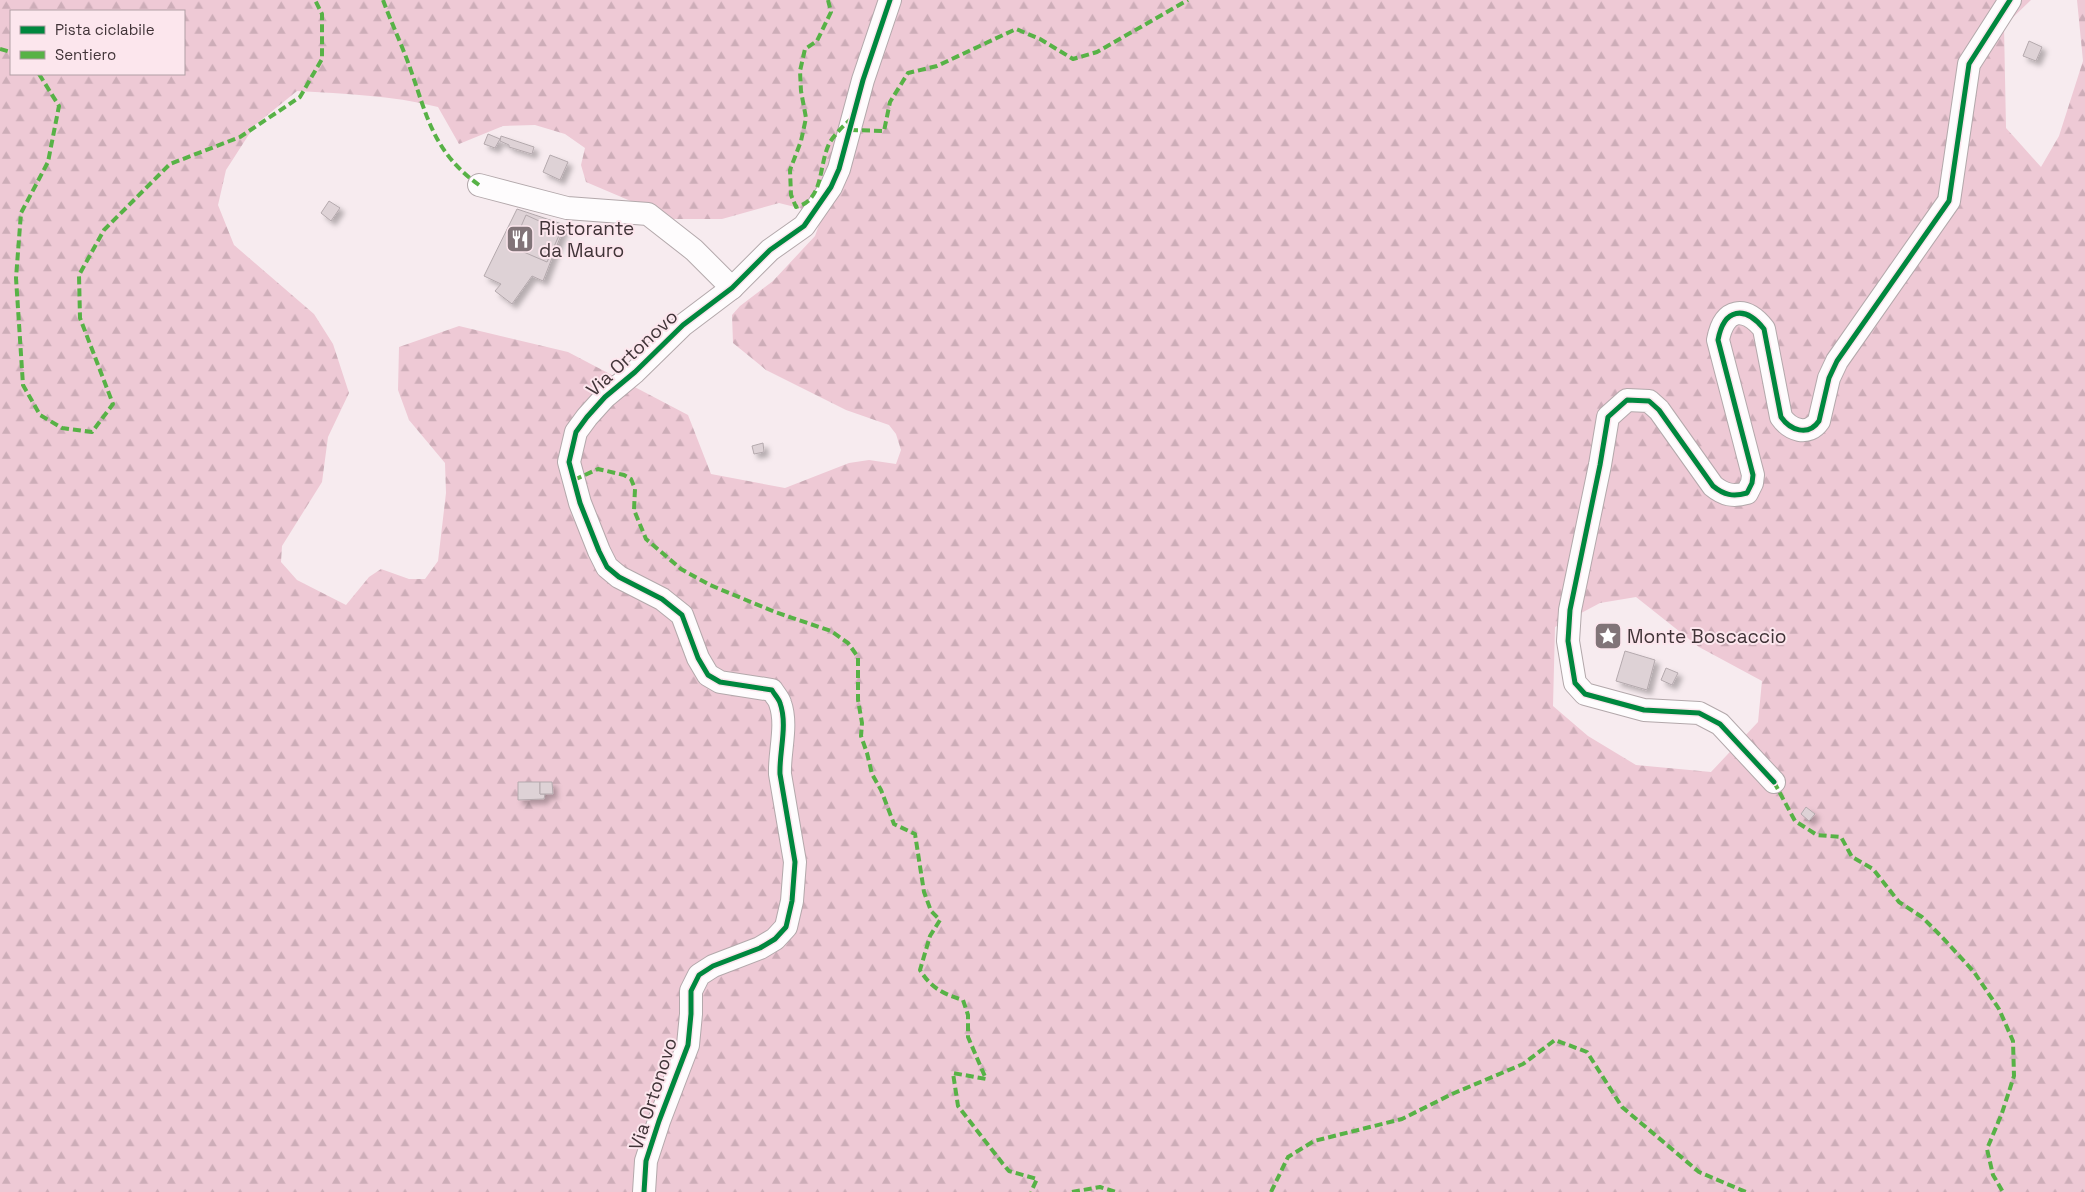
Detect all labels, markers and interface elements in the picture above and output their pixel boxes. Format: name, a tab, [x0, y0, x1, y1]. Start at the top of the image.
legend	[10, 10, 185, 75]
text: Pista ciclabile	[55, 20, 155, 39]
text: Sentiero	[55, 45, 116, 64]
place label: Ristorante da Mauro	[539, 216, 634, 263]
restaurant icon: Ristorante da Mauro	[505, 224, 535, 254]
street label: Via Ortonovo	[581, 304, 683, 402]
place icon: Monte Boscaccio	[1593, 621, 1623, 651]
place label: Monte Boscaccio	[1627, 624, 1787, 649]
street label: Via Ortonovo	[623, 1035, 683, 1153]

